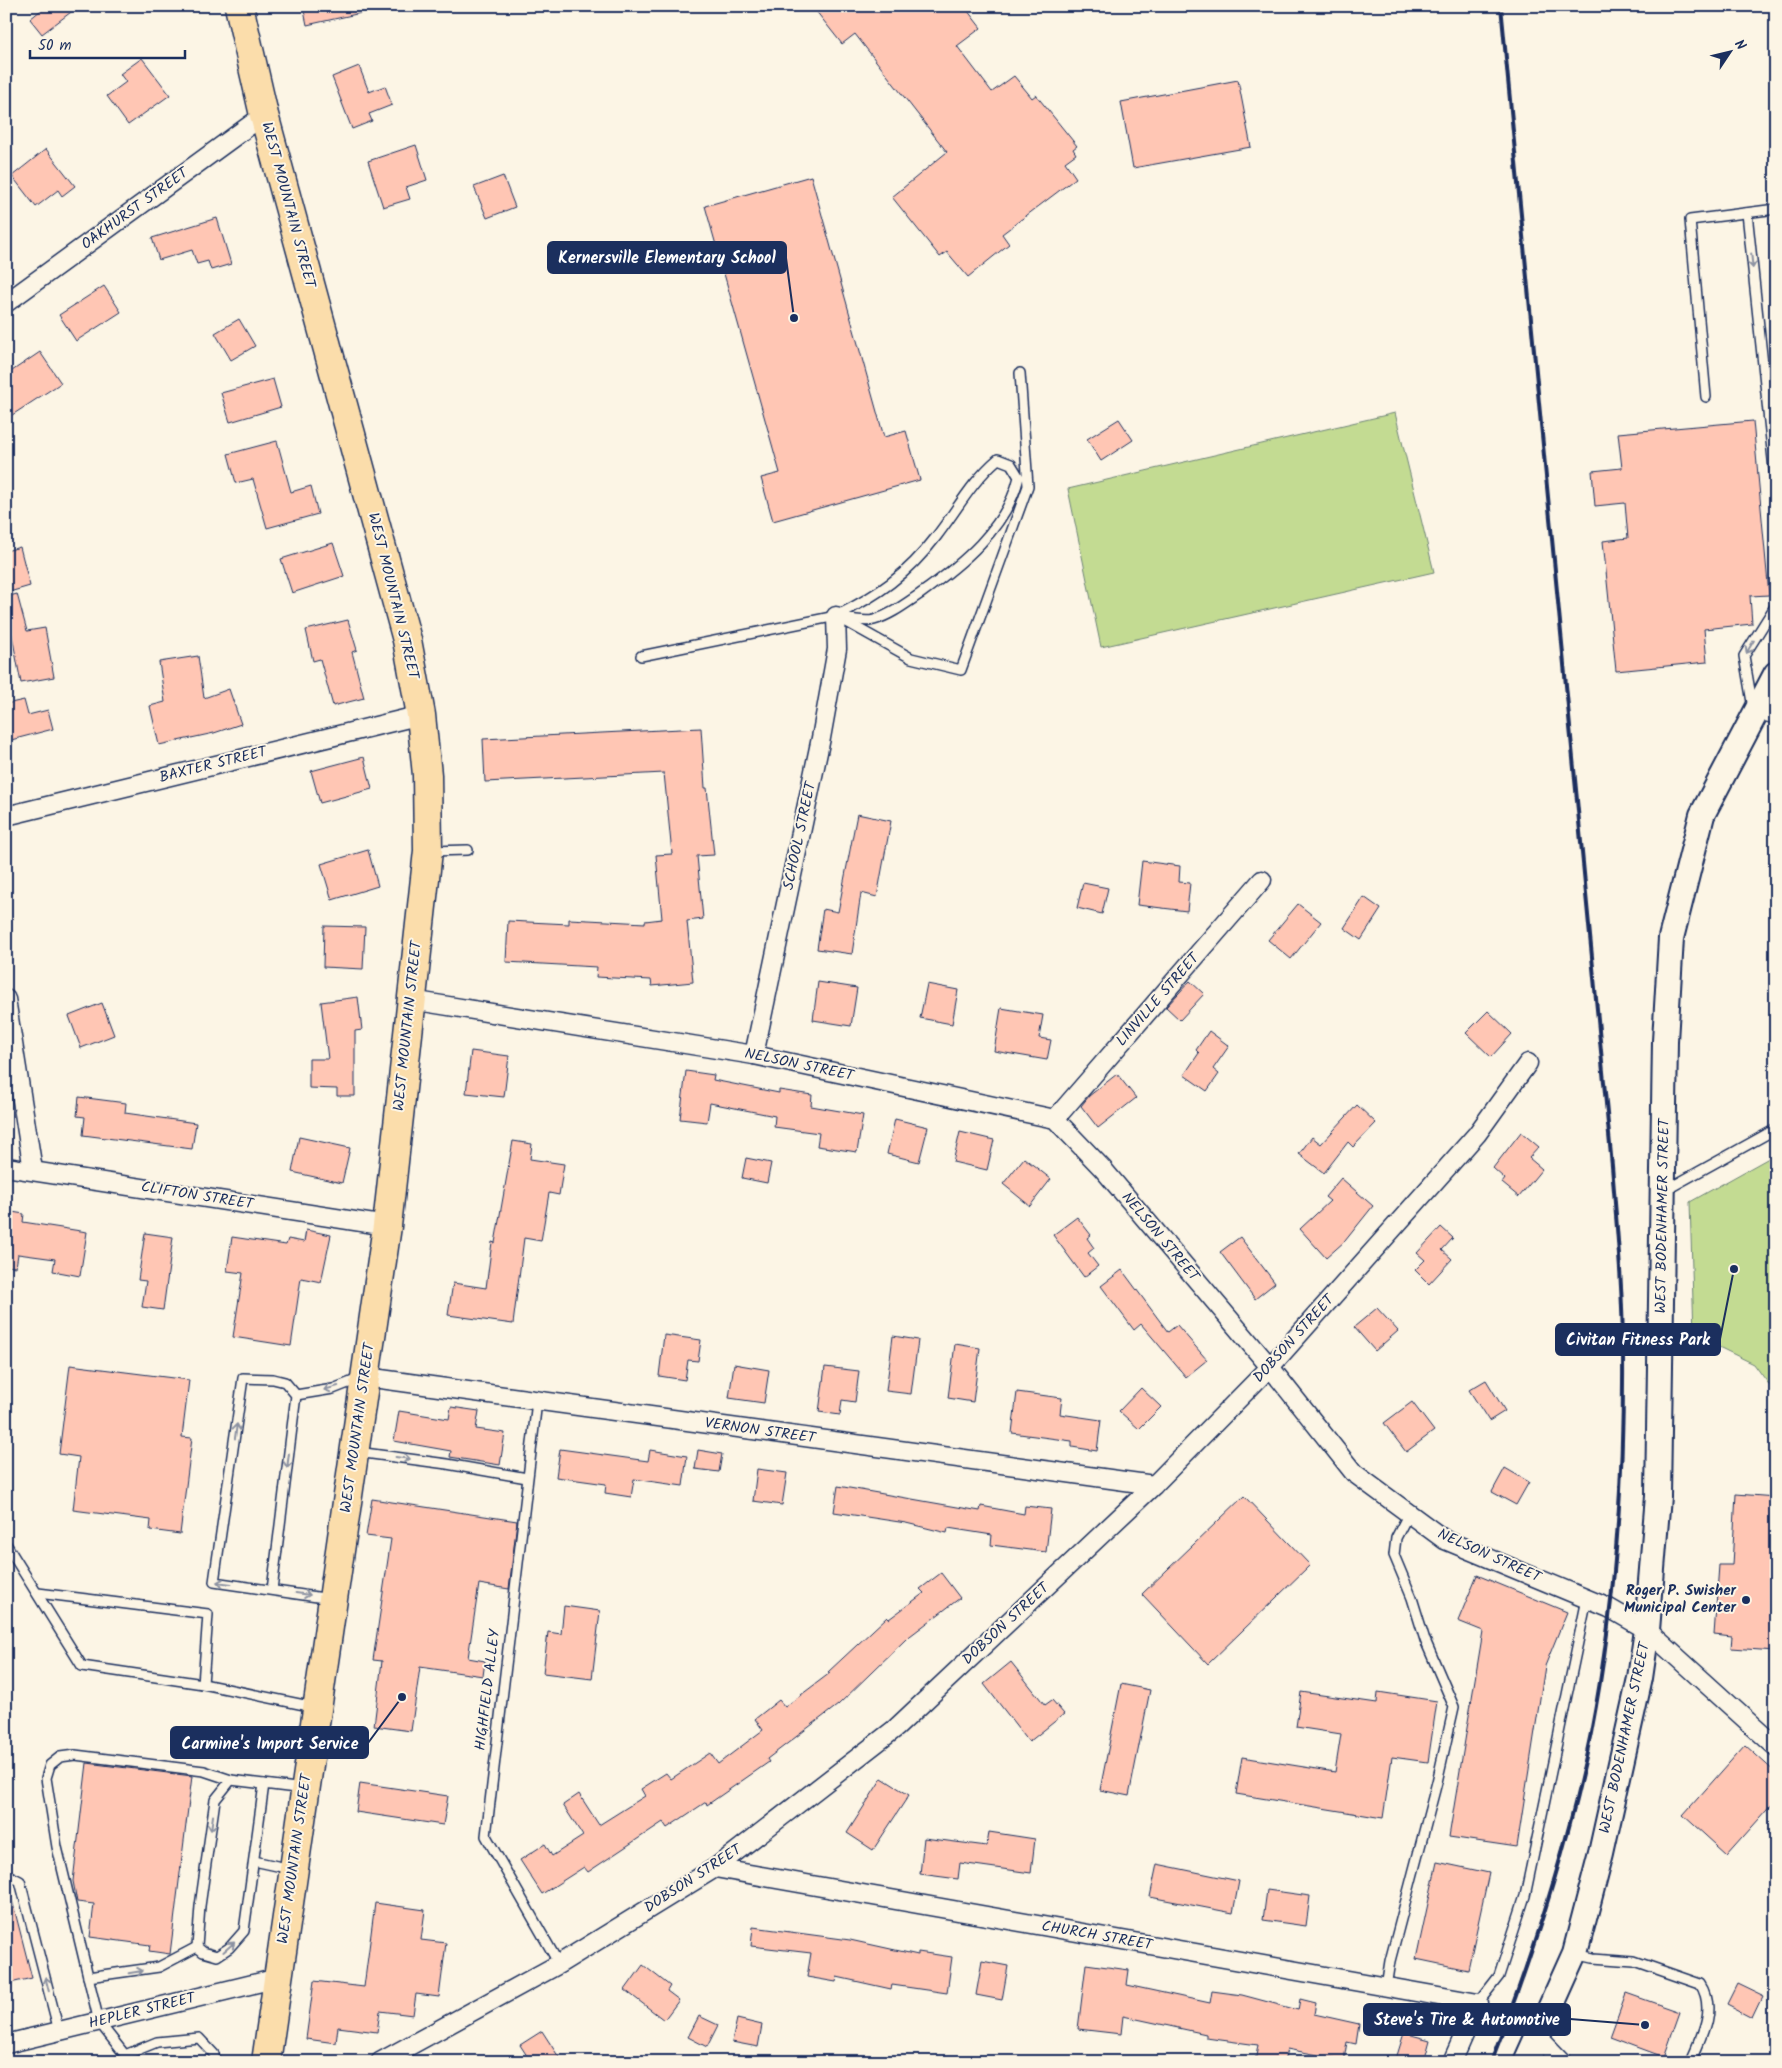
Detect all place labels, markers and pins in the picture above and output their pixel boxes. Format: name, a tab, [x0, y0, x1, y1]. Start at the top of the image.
callout: Kernersville Elementary School	[548, 242, 786, 273]
callout: Civitan Fitness Park	[1556, 1324, 1720, 1355]
place label: Roger P. Swisher Municipal Center	[1624, 1579, 1737, 1620]
marker: Roger P. Swisher Municipal Center	[1740, 1594, 1752, 1606]
callout: Carmine's Import Service	[171, 1727, 368, 1758]
callout: Steve's Tire & Automotive	[1364, 2004, 1570, 2035]

